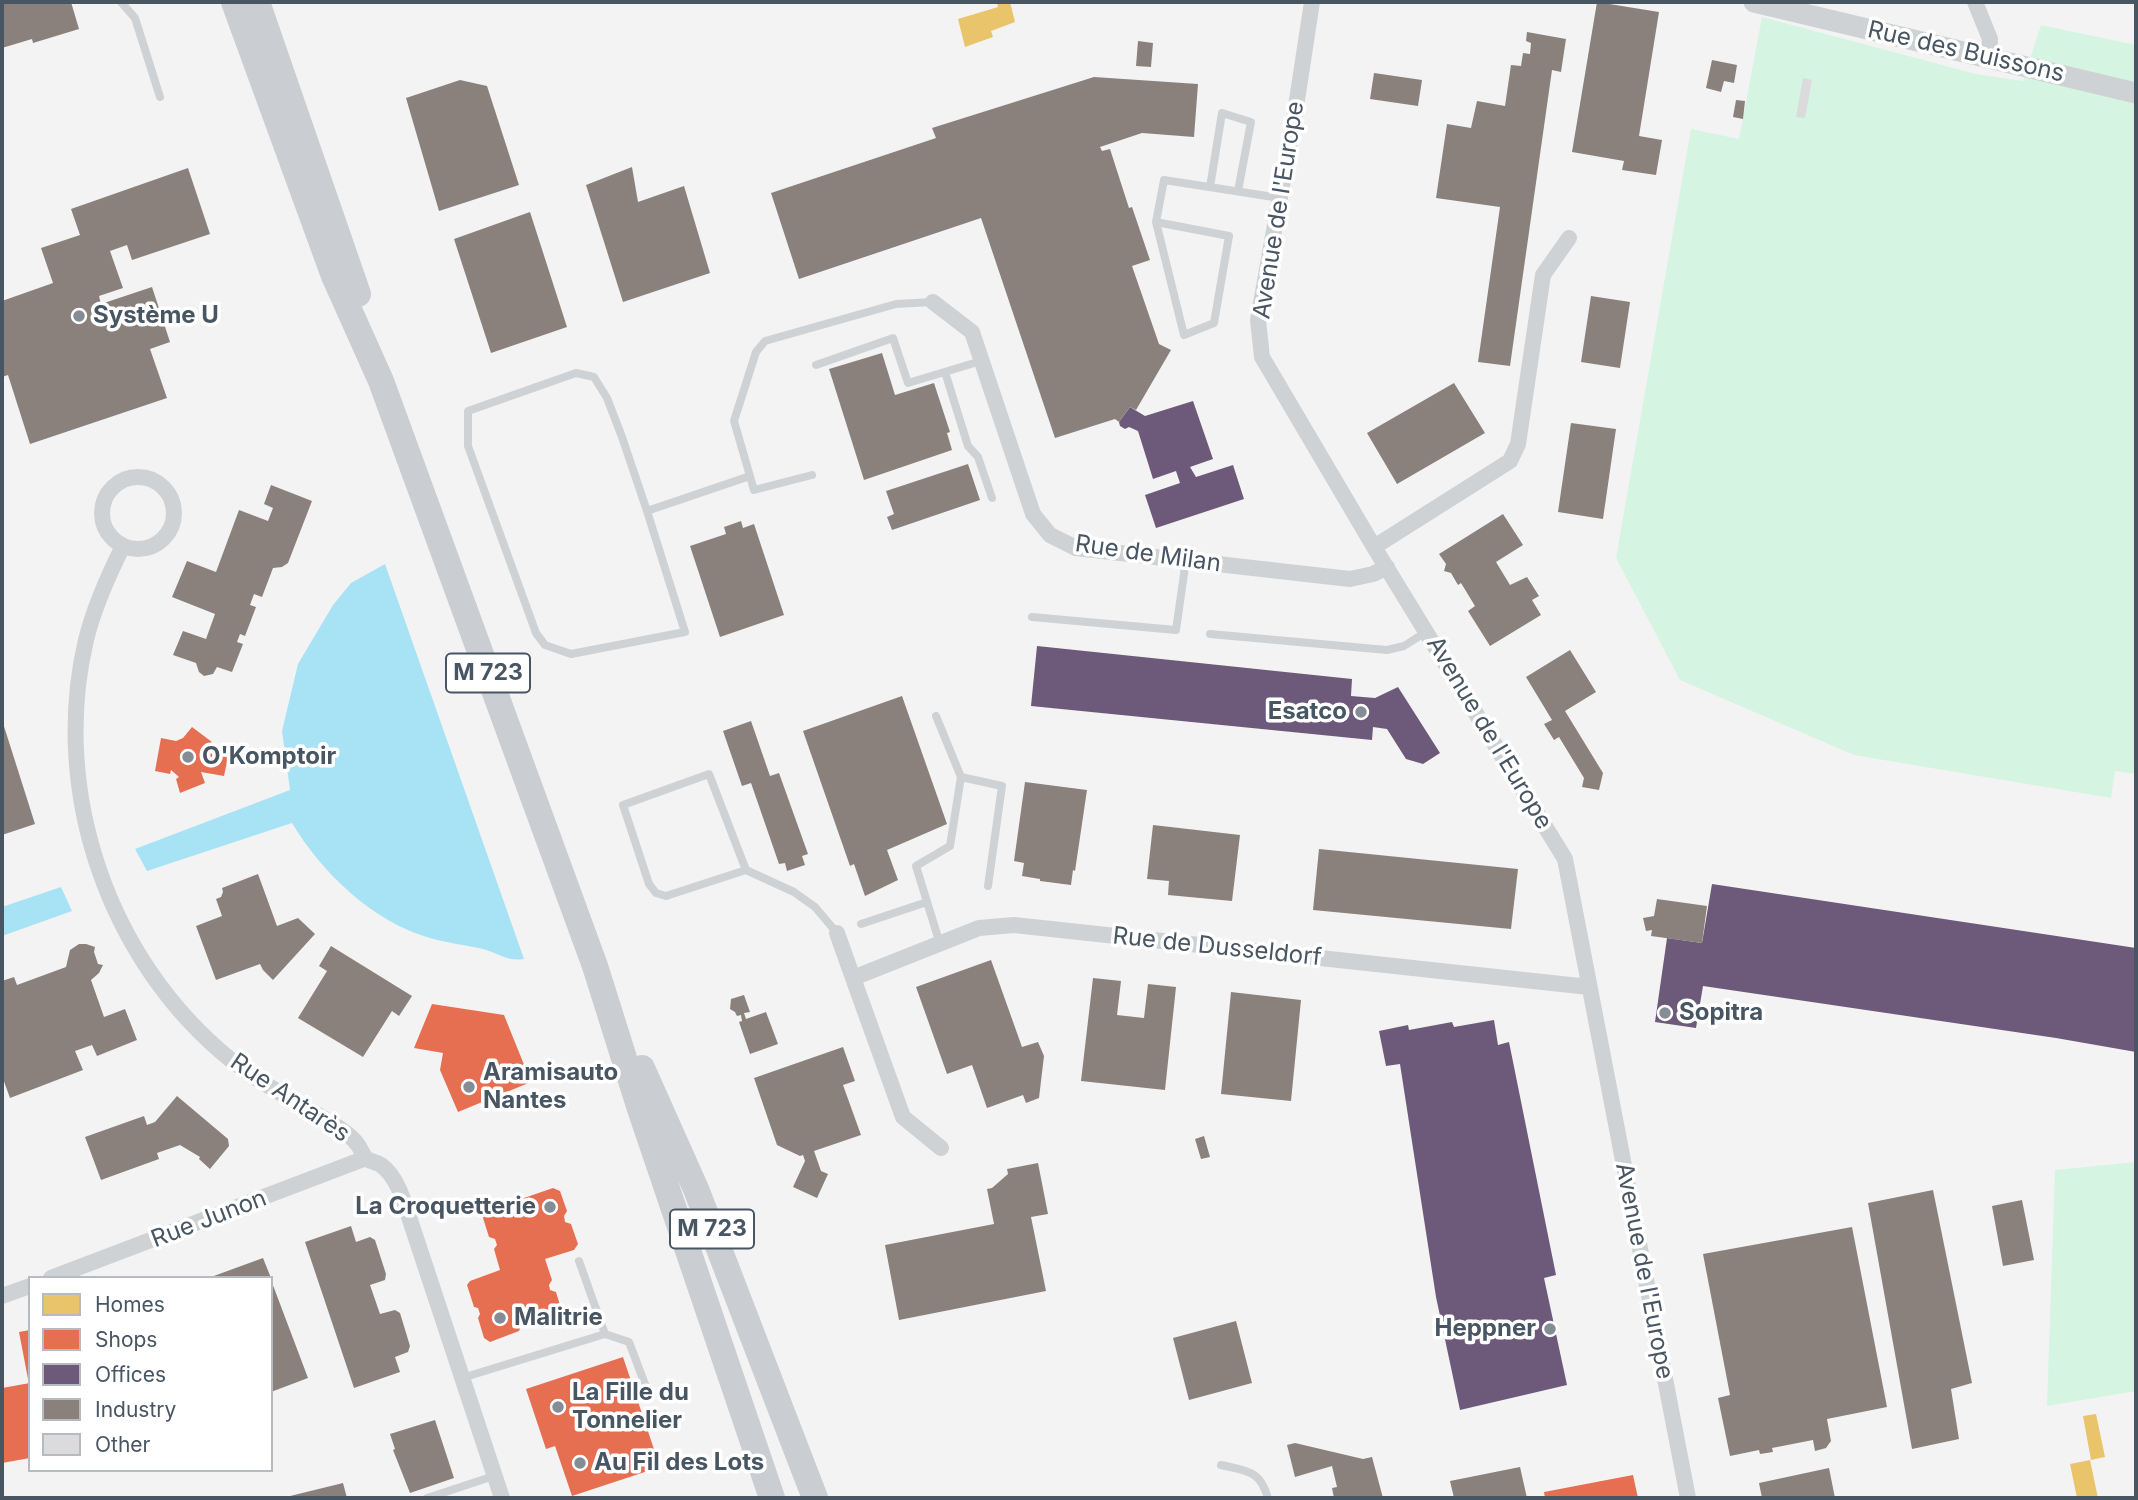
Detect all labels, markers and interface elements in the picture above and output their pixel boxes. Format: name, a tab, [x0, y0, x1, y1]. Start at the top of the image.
street label: Rue des Buissons	[1865, 15, 2067, 89]
street label: Avenue de l'Europe	[1248, 99, 1310, 321]
place label: Système U	[93, 302, 219, 330]
marker: Système U	[71, 308, 87, 324]
street label: Rue de Milan	[1073, 530, 1223, 578]
street label: Avenue de l'Europe	[1420, 631, 1558, 835]
road number: M 723	[446, 653, 530, 692]
place label: Esatco	[1268, 698, 1347, 726]
marker: Esatco	[1353, 704, 1369, 720]
place label: O'Komptoir	[202, 743, 336, 771]
marker: O'Komptoir	[180, 749, 196, 765]
street label: Rue de Dusseldorf	[1111, 922, 1323, 972]
place label: Sopitra	[1679, 999, 1763, 1027]
marker: Sopitra	[1657, 1005, 1673, 1021]
street label: Rue Antarès	[225, 1048, 355, 1148]
place label: Aramisauto Nantes	[483, 1059, 618, 1115]
marker: Aramisauto Nantes	[461, 1079, 477, 1095]
street label: Avenue de l'Europe	[1609, 1160, 1679, 1382]
street label: Rue Junon	[147, 1184, 271, 1254]
place label: La Croquetterie	[355, 1193, 536, 1221]
marker: La Croquetterie	[542, 1199, 558, 1215]
road number: M 723	[670, 1210, 754, 1248]
legend	[28, 1276, 273, 1472]
text: Homes	[95, 1292, 165, 1317]
place label: Malitrie	[514, 1304, 603, 1332]
marker: Malitrie	[492, 1310, 508, 1326]
place label: Heppner	[1435, 1315, 1536, 1343]
marker: Heppner	[1542, 1321, 1558, 1337]
text: Shops	[95, 1327, 157, 1352]
text: Offices	[95, 1362, 166, 1387]
place label: La Fille du Tonnelier	[572, 1379, 689, 1435]
text: Industry	[95, 1397, 176, 1422]
marker: La Fille du Tonnelier	[550, 1399, 566, 1415]
text: Other	[95, 1432, 151, 1457]
place label: Au Fil des Lots	[594, 1449, 764, 1477]
marker: Au Fil des Lots	[572, 1455, 588, 1471]

